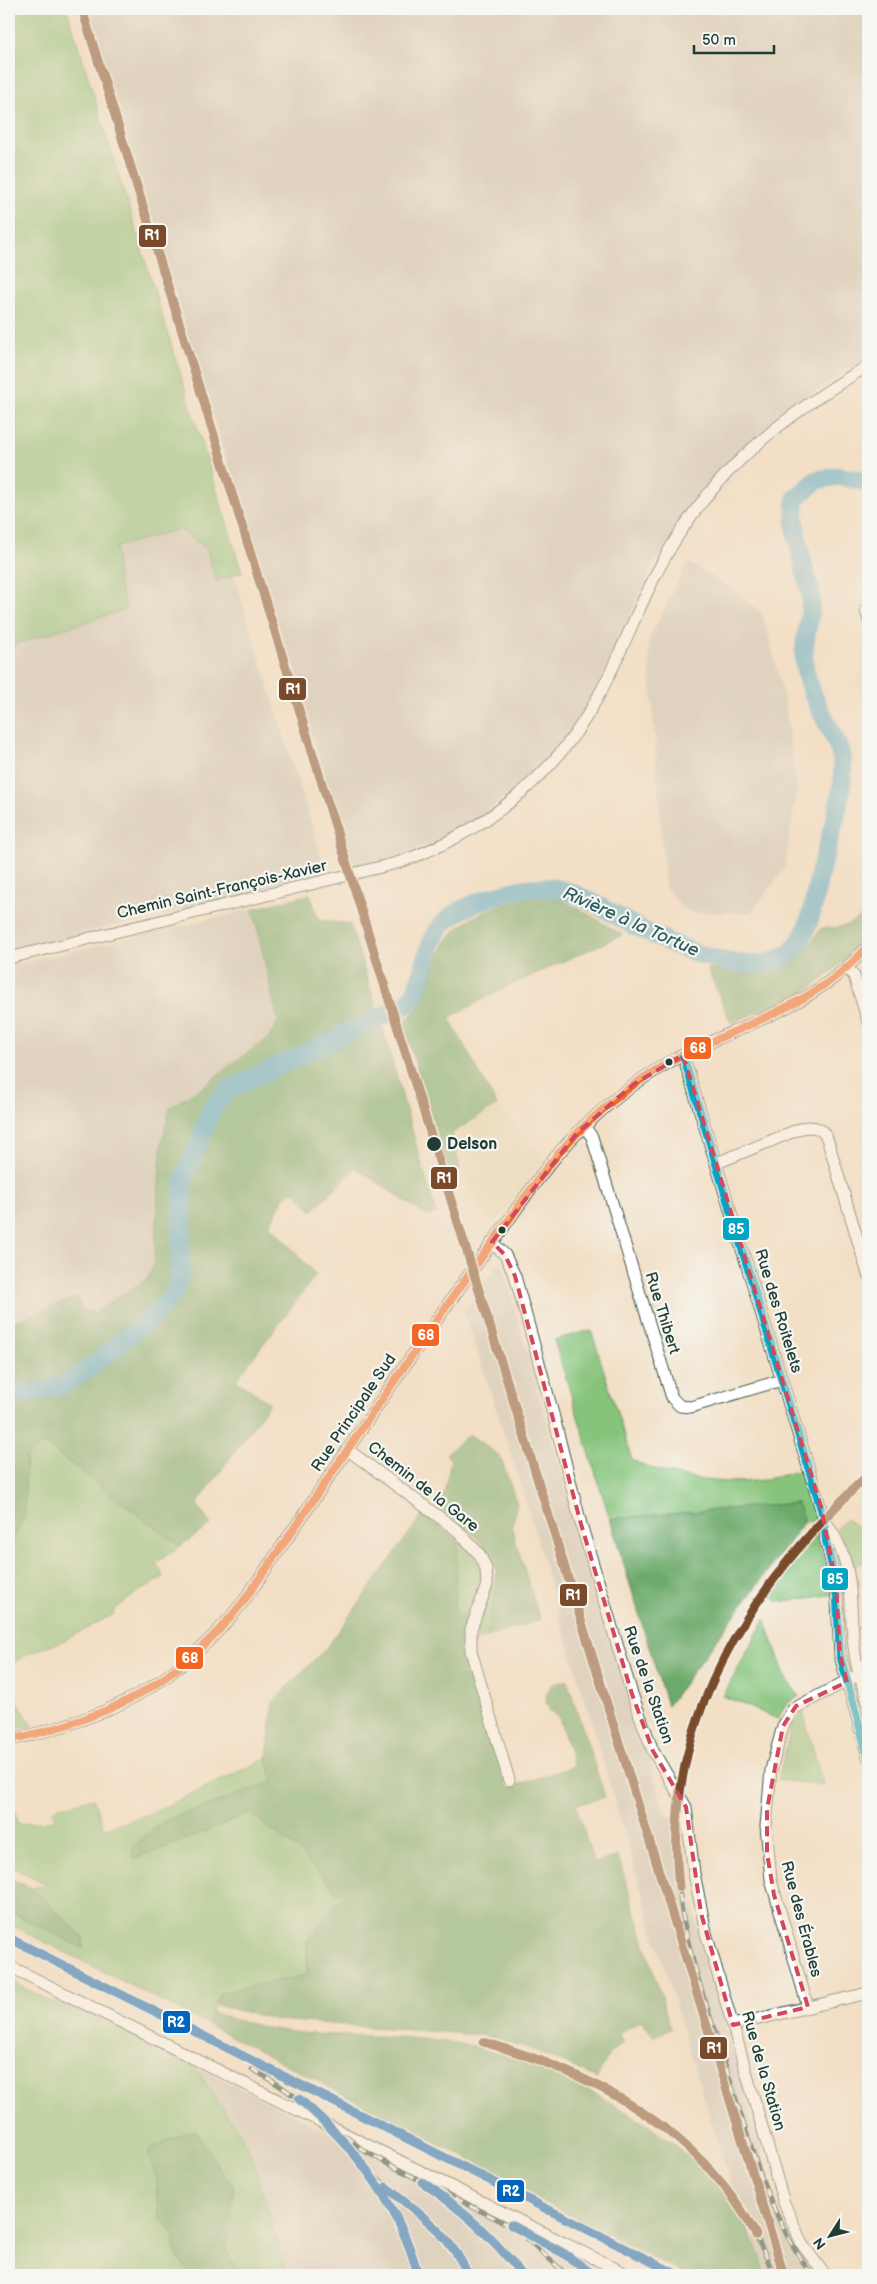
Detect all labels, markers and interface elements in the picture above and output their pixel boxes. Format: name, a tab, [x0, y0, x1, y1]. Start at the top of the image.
scale bar	[694, 22, 774, 54]
text: 50 m	[702, 31, 736, 50]
line badge: R1	[138, 224, 167, 248]
text: R1	[144, 227, 160, 244]
line badge: R1	[278, 677, 307, 701]
text: R1	[285, 681, 301, 698]
street label: Chemin Saint-François-Xavier	[115, 857, 329, 923]
water label: Rivière à la Tortue	[560, 883, 702, 961]
line badge: 68	[683, 1036, 712, 1060]
text: 68	[690, 1040, 706, 1057]
unlabelled marker	[664, 1057, 674, 1067]
marker: Delson	[425, 1135, 443, 1153]
place label: Delson	[447, 1135, 497, 1154]
line badge: R1	[430, 1166, 458, 1190]
text: R1	[436, 1170, 452, 1187]
line badge: 85	[722, 1217, 750, 1241]
text: 85	[728, 1221, 744, 1238]
unlabelled marker	[497, 1225, 507, 1235]
street label: Rue des Roitelets	[750, 1247, 806, 1375]
street label: Rue Thibert	[641, 1270, 683, 1356]
line badge: 68	[411, 1323, 440, 1347]
text: 68	[418, 1327, 434, 1344]
street label: Rue Principale Sud	[308, 1350, 400, 1476]
street label: Chemin de la Gare	[364, 1438, 483, 1537]
line badge: 85	[821, 1567, 849, 1591]
text: 85	[827, 1571, 843, 1588]
line badge: R1	[559, 1583, 588, 1607]
text: R1	[565, 1587, 581, 1604]
street label: Rue de la Station	[619, 1624, 677, 1746]
line badge: 68	[175, 1646, 204, 1670]
text: 68	[182, 1650, 198, 1667]
street label: Rue des Érables	[776, 1858, 828, 1979]
street label: Rue de la Station	[737, 2009, 789, 2133]
line badge: R2	[162, 2010, 191, 2034]
text: R2	[167, 2014, 186, 2031]
line badge: R1	[699, 2036, 728, 2060]
text: R1	[706, 2040, 722, 2057]
line badge: R2	[496, 2179, 525, 2203]
text: R2	[502, 2183, 521, 2200]
north arrow	[804, 2212, 854, 2262]
text: N	[810, 2234, 830, 2253]

